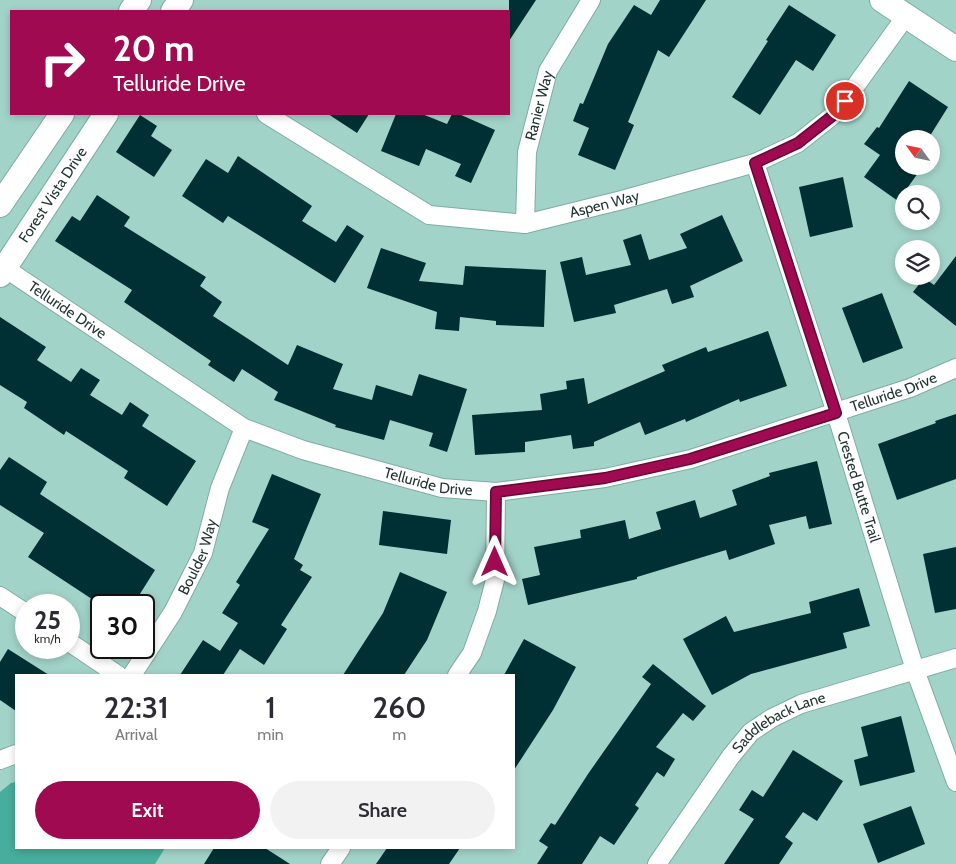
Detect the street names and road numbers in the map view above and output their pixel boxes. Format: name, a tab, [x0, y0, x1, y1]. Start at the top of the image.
street label: Ranier Way	[521, 68, 557, 143]
street label: Forest Vista Drive	[15, 143, 91, 246]
street label: Aspen Way	[568, 187, 642, 222]
street label: Telluride Drive	[25, 277, 110, 343]
street label: Telluride Drive	[848, 368, 940, 416]
street label: Crested Butte Trail	[833, 429, 884, 545]
street label: Telluride Drive	[382, 464, 474, 499]
street label: Boulder Way	[174, 516, 221, 598]
street label: Saddleback Lane	[728, 688, 828, 757]

